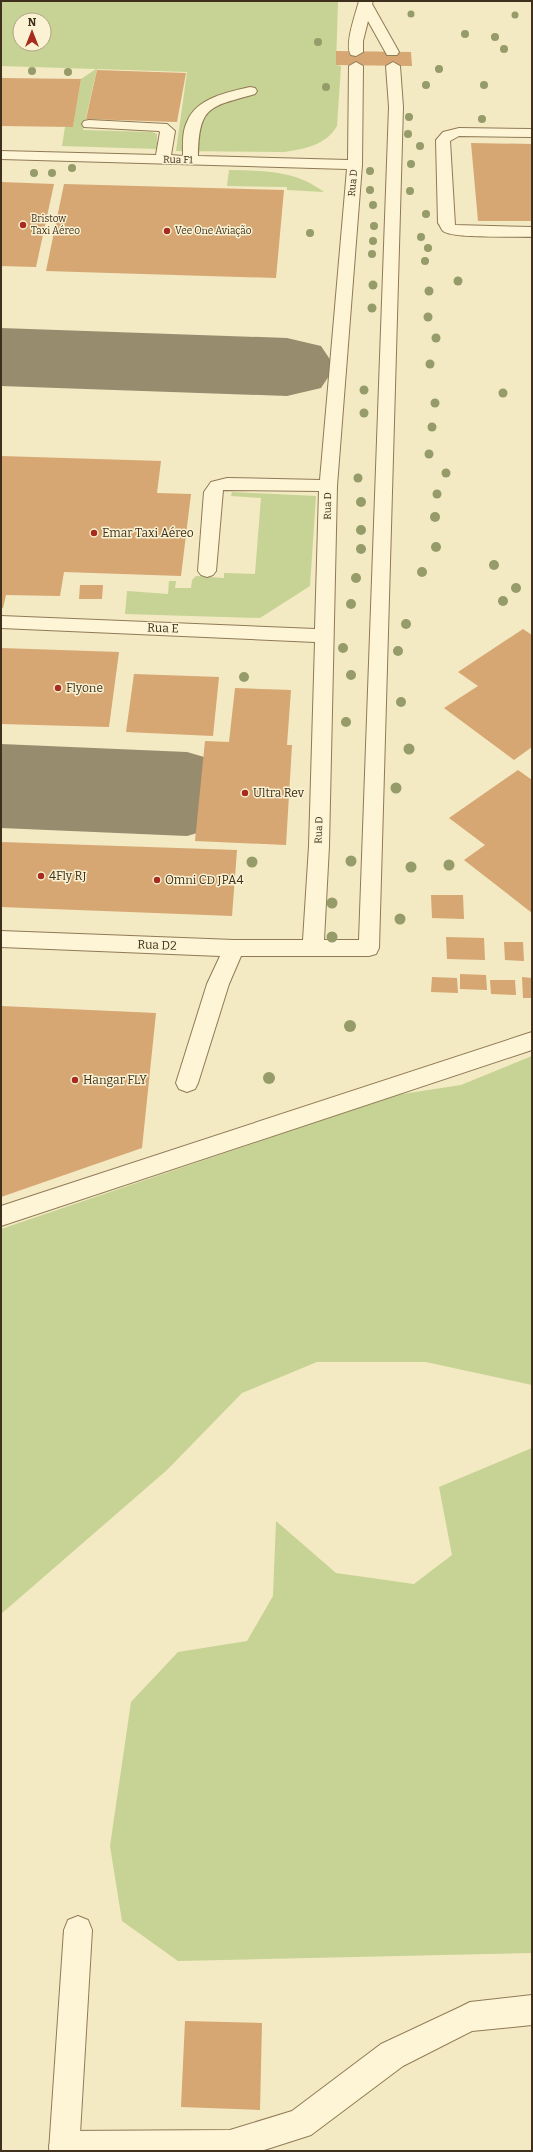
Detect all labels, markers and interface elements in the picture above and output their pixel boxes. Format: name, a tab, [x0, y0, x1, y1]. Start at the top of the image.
north arrow	[12, 12, 52, 52]
text: N	[28, 16, 37, 29]
street label: Rua F1	[163, 154, 193, 166]
street label: Rua D	[346, 169, 360, 197]
place label: Bristow Taxi Aéreo	[31, 213, 80, 237]
marker: Bristow Taxi Aéreo	[18, 220, 28, 230]
place label: Vee One Aviação	[175, 225, 252, 237]
marker: Vee One Aviação	[162, 226, 172, 236]
street label: Rua D	[322, 492, 334, 520]
place label: Emar Taxi Aéreo	[102, 526, 194, 540]
marker: Emar Taxi Aéreo	[89, 528, 99, 538]
street label: Rua E	[147, 620, 179, 636]
place label: Flyone	[66, 681, 103, 695]
marker: Flyone	[53, 683, 63, 693]
place label: Ultra Rev	[253, 786, 305, 800]
marker: Ultra Rev	[240, 788, 250, 798]
street label: Rua D	[313, 816, 325, 844]
place label: 4Fly RJ	[49, 869, 87, 883]
marker: 4Fly RJ	[36, 871, 46, 881]
place label: Omni CD JPA4	[165, 873, 243, 887]
marker: Omni CD JPA4	[152, 875, 162, 885]
street label: Rua D2	[137, 937, 177, 953]
place label: Hangar FLY	[83, 1073, 147, 1087]
marker: Hangar FLY	[70, 1075, 80, 1085]

